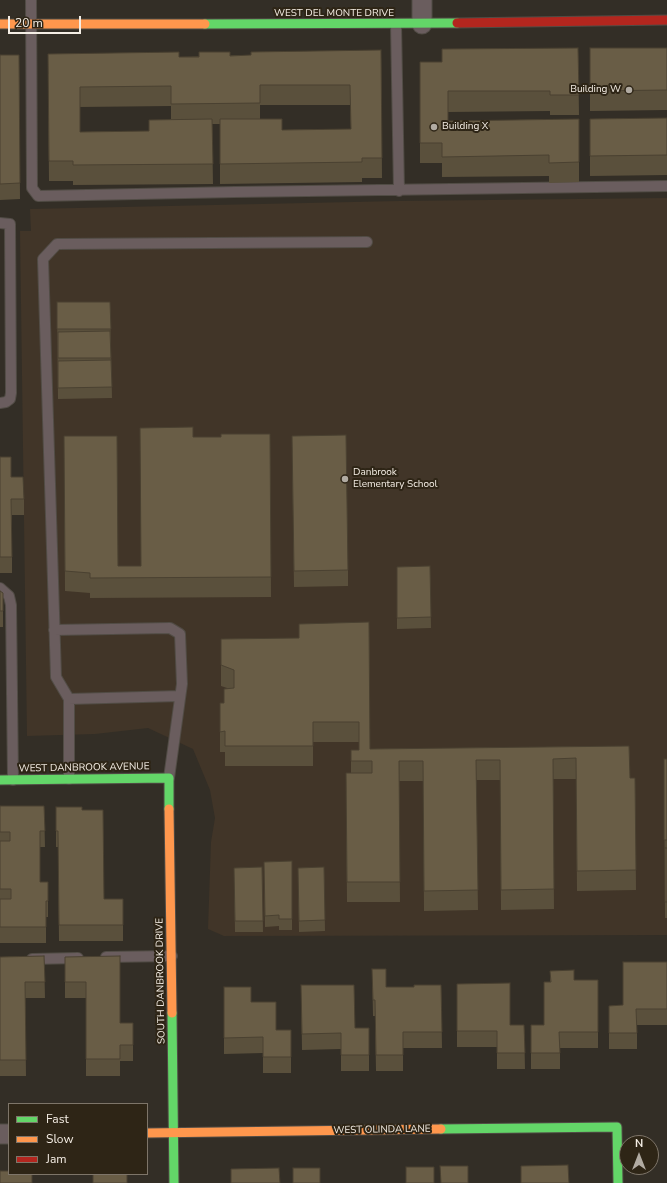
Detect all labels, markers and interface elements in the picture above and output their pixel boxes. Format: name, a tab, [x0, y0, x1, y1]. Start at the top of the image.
scale bar	[10, 8, 83, 34]
street label: WEST DEL MONTE DRIVE	[274, 8, 394, 20]
text: 20 m	[15, 15, 43, 31]
place label: Building W	[570, 84, 621, 96]
marker: Building W	[624, 85, 634, 95]
place label: Building X	[442, 121, 488, 133]
marker: Building X	[429, 122, 439, 132]
place label: Danbrook Elementary School	[353, 467, 438, 490]
marker: Danbrook Elementary School	[340, 474, 350, 484]
street label: WEST DANBROOK AVENUE	[18, 761, 150, 775]
street label: SOUTH DANBROOK DRIVE	[154, 918, 168, 1044]
legend	[8, 1103, 148, 1175]
text: Fast	[46, 1111, 69, 1127]
street label: WEST OLINDA LANE	[333, 1123, 431, 1137]
text: Slow	[46, 1131, 74, 1147]
north arrow	[619, 1135, 659, 1175]
text: N	[635, 1136, 643, 1151]
text: Jam	[46, 1151, 67, 1167]

